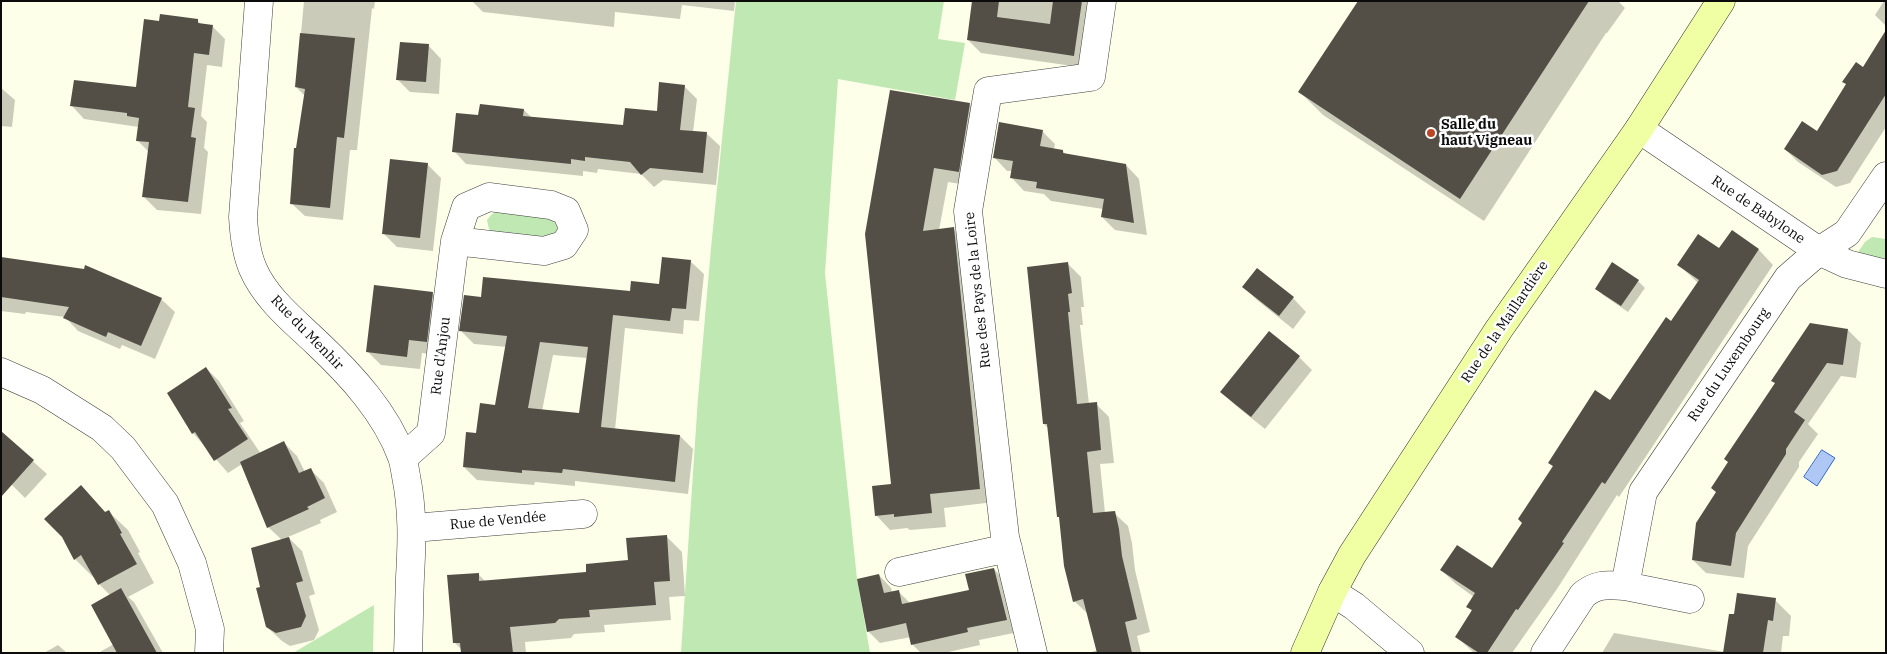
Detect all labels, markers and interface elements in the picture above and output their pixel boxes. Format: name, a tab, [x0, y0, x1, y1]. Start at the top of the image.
place label: Salle du haut Vigneau	[1441, 117, 1532, 150]
marker: Salle du haut Vigneau	[1425, 127, 1437, 139]
street label: Rue de Babylone	[1708, 172, 1808, 248]
street label: Rue des Pays de la Loire	[961, 211, 995, 369]
street label: Rue de la Maillardière	[1458, 258, 1552, 386]
street label: Rue du Menhir	[267, 292, 347, 374]
street label: Rue du Luxembourg	[1685, 305, 1773, 425]
street label: Rue d'Anjou	[428, 316, 454, 396]
street label: Rue de Vendée	[449, 508, 547, 534]

